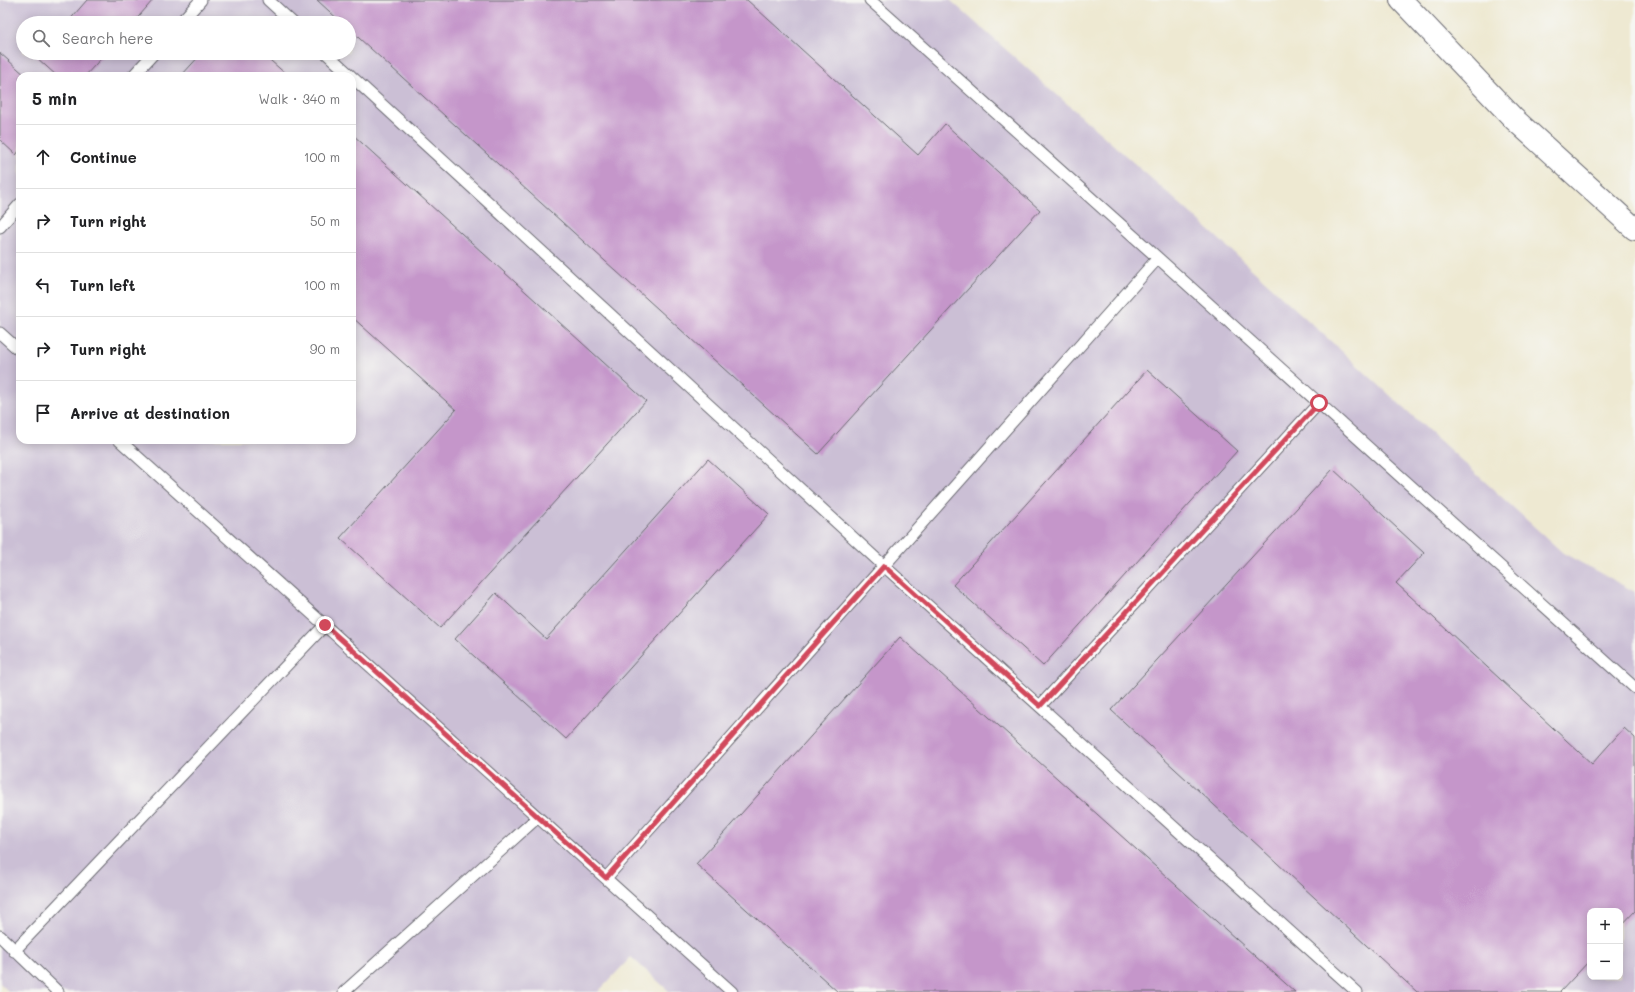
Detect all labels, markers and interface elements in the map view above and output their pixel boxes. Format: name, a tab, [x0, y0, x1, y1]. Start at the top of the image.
search box	[16, 16, 356, 60]
icon: search	[30, 27, 52, 49]
text: Search here	[62, 28, 153, 48]
text: 5 min	[32, 87, 77, 109]
text: Walk · 340 m	[259, 90, 340, 107]
icon: ahead	[32, 146, 54, 168]
text: Continue	[70, 147, 137, 167]
text: 100 m	[304, 148, 340, 165]
icon: right	[32, 210, 54, 232]
text: Turn right	[70, 211, 147, 231]
text: 50 m	[310, 212, 340, 229]
icon: left	[32, 274, 54, 296]
text: Turn left	[70, 275, 135, 295]
text: 100 m	[304, 276, 340, 293]
icon: right	[32, 338, 54, 360]
text: Turn right	[70, 339, 147, 359]
text: 90 m	[310, 340, 340, 357]
route start	[1310, 394, 1328, 412]
icon: arrive	[32, 402, 54, 424]
text: Arrive at destination	[70, 403, 230, 423]
route end	[316, 616, 334, 634]
map controls	[1587, 908, 1623, 980]
button: +	[1587, 908, 1623, 944]
button: −	[1587, 944, 1623, 980]

